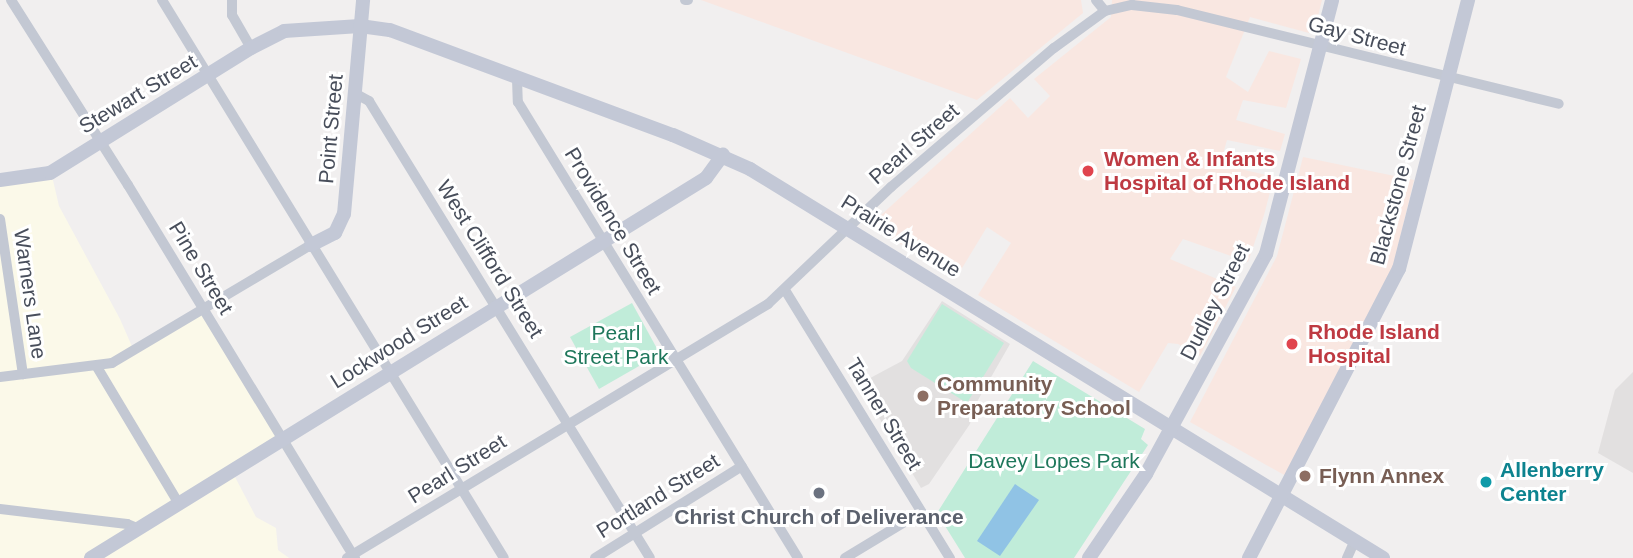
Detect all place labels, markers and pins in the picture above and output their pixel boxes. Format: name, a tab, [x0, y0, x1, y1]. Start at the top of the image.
place label: Women & Infants Hospital of Rhode Island	[1104, 146, 1350, 196]
marker: Women & Infants Hospital of Rhode Island	[1078, 161, 1098, 181]
place label: Rhode Island Hospital	[1308, 319, 1440, 369]
marker: Rhode Island Hospital	[1282, 334, 1302, 354]
place label: Community Preparatory School	[937, 371, 1131, 421]
marker: Community Preparatory School	[915, 388, 931, 404]
place label: Allenberry Center	[1500, 457, 1604, 507]
place label: Flynn Annex	[1319, 463, 1445, 489]
marker: Flynn Annex	[1297, 468, 1313, 484]
marker: Allenberry Center	[1478, 474, 1494, 490]
marker: Christ Church of Deliverance	[811, 485, 827, 501]
place label: Christ Church of Deliverance	[674, 504, 964, 530]

